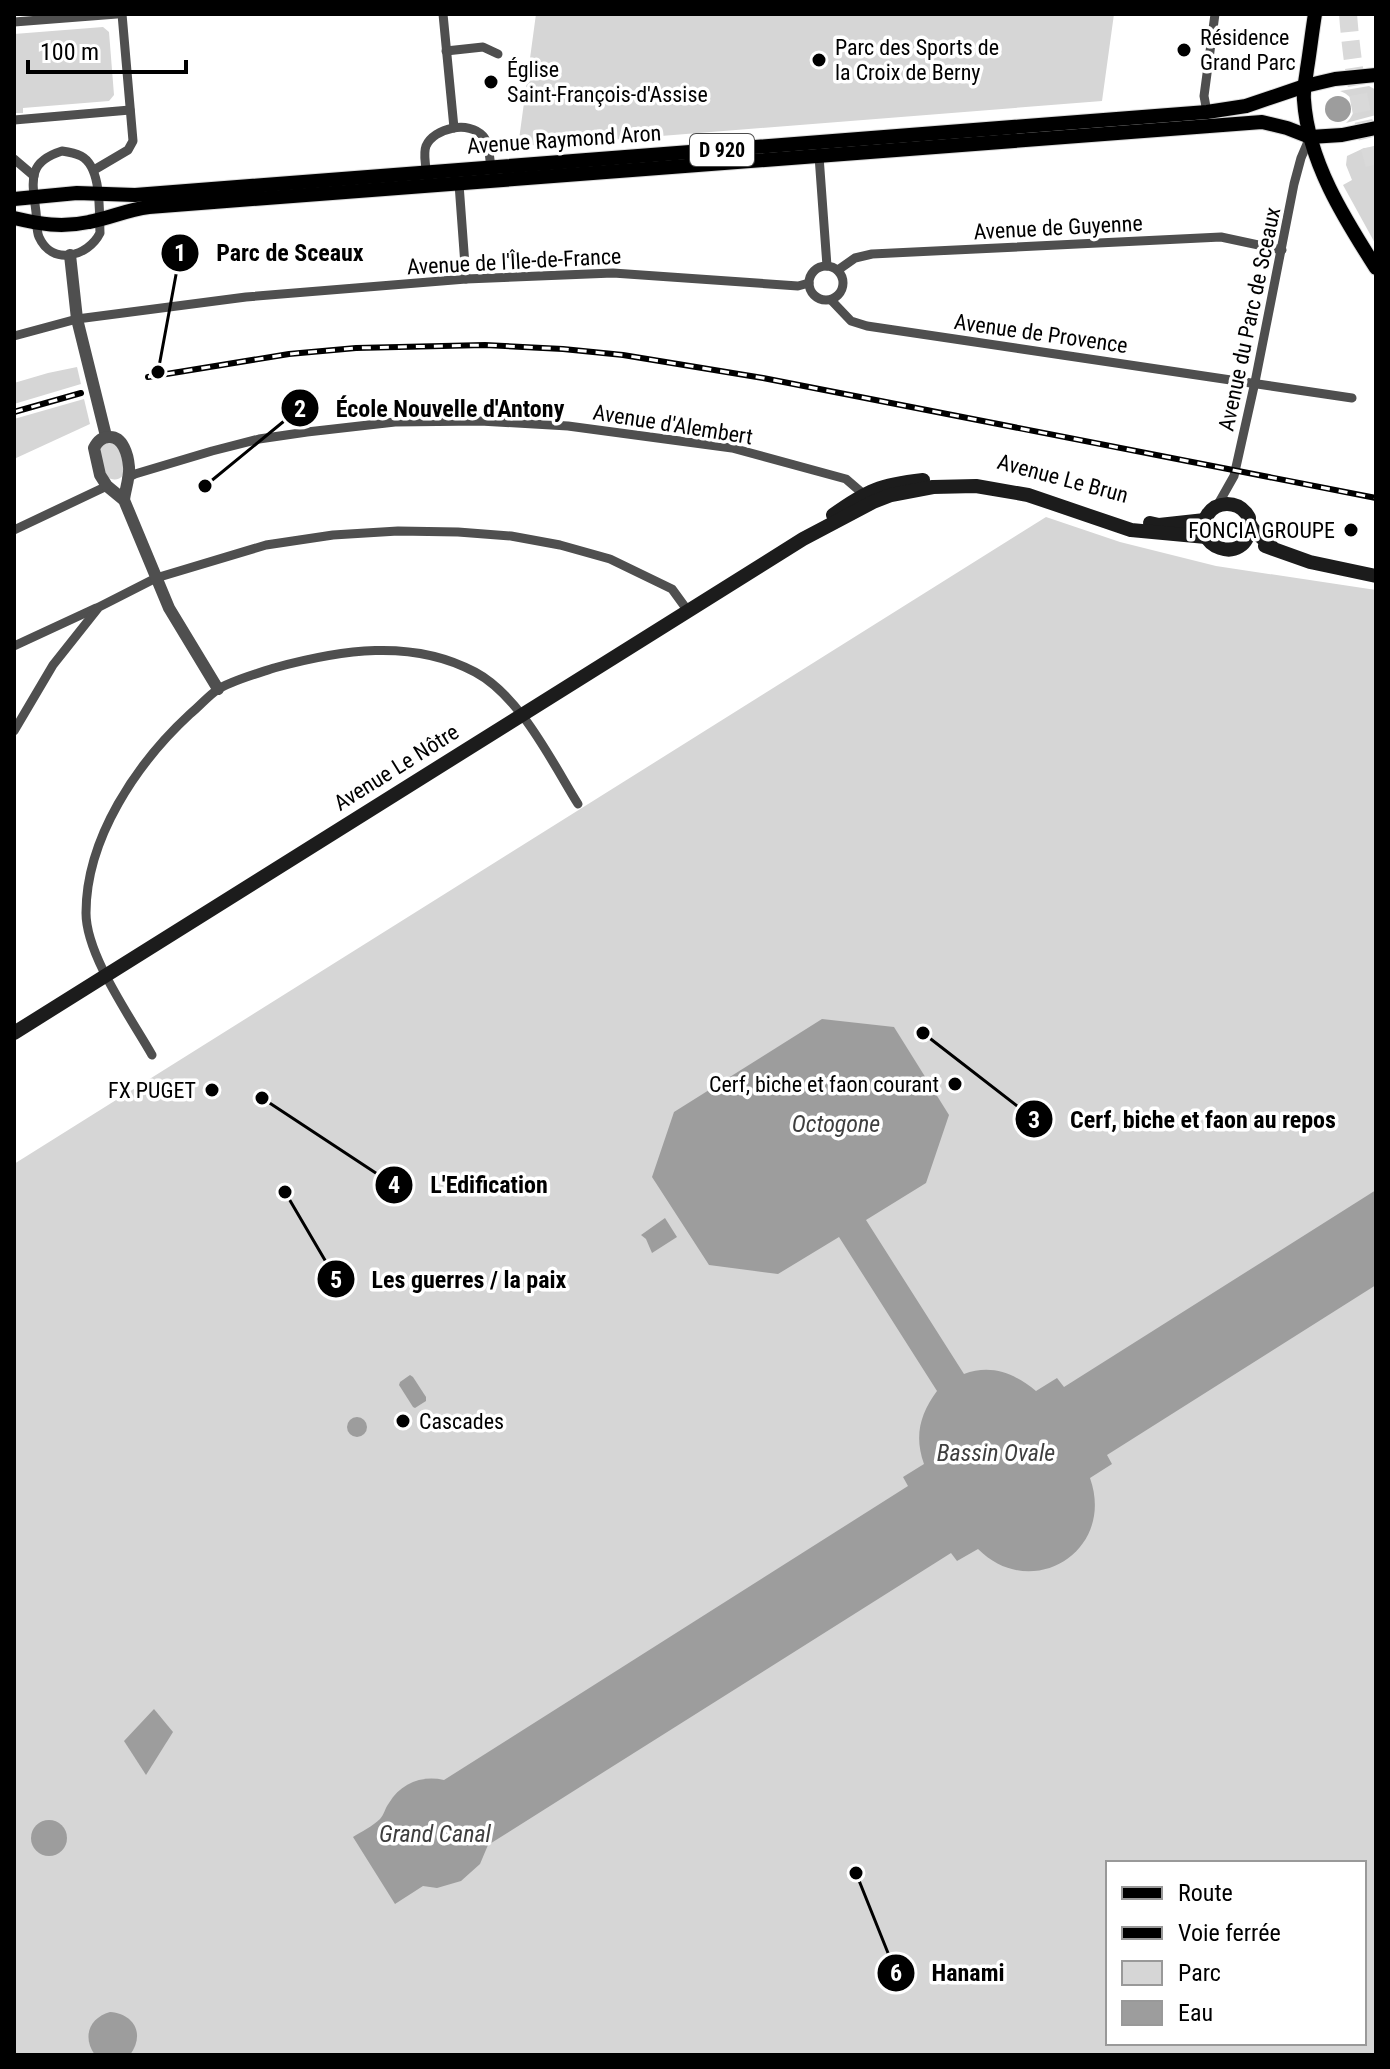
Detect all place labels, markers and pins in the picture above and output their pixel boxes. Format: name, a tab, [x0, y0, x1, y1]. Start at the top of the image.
place label: Résidence Grand Parc	[1200, 25, 1296, 75]
place label: Parc des Sports de la Croix de Berny	[835, 35, 999, 85]
marker: Résidence Grand Parc	[1175, 41, 1193, 59]
marker: Parc des Sports de la Croix de Berny	[810, 51, 828, 69]
place label: Église Saint-François-d'Assise	[507, 57, 708, 107]
marker: Église Saint-François-d'Assise	[482, 73, 500, 91]
callout: Parc de Sceaux	[160, 229, 379, 277]
callout: École Nouvelle d'Antony	[280, 384, 581, 432]
place label: FONCIA GROUPE	[1188, 518, 1335, 543]
marker: FONCIA GROUPE	[1342, 521, 1360, 539]
place label: Cerf, biche et faon courant	[709, 1072, 939, 1097]
marker: Cerf, biche et faon courant	[946, 1075, 964, 1093]
place label: FX PUGET	[108, 1078, 196, 1103]
marker: FX PUGET	[203, 1081, 221, 1099]
callout: Cerf, biche et faon au repos	[1014, 1095, 1352, 1143]
callout: L'Edification	[374, 1161, 564, 1209]
callout: Les guerres / la paix	[316, 1255, 582, 1303]
place label: Cascades	[419, 1409, 504, 1434]
marker: Cascades	[394, 1412, 412, 1430]
callout: Hanami	[876, 1949, 1021, 1997]

